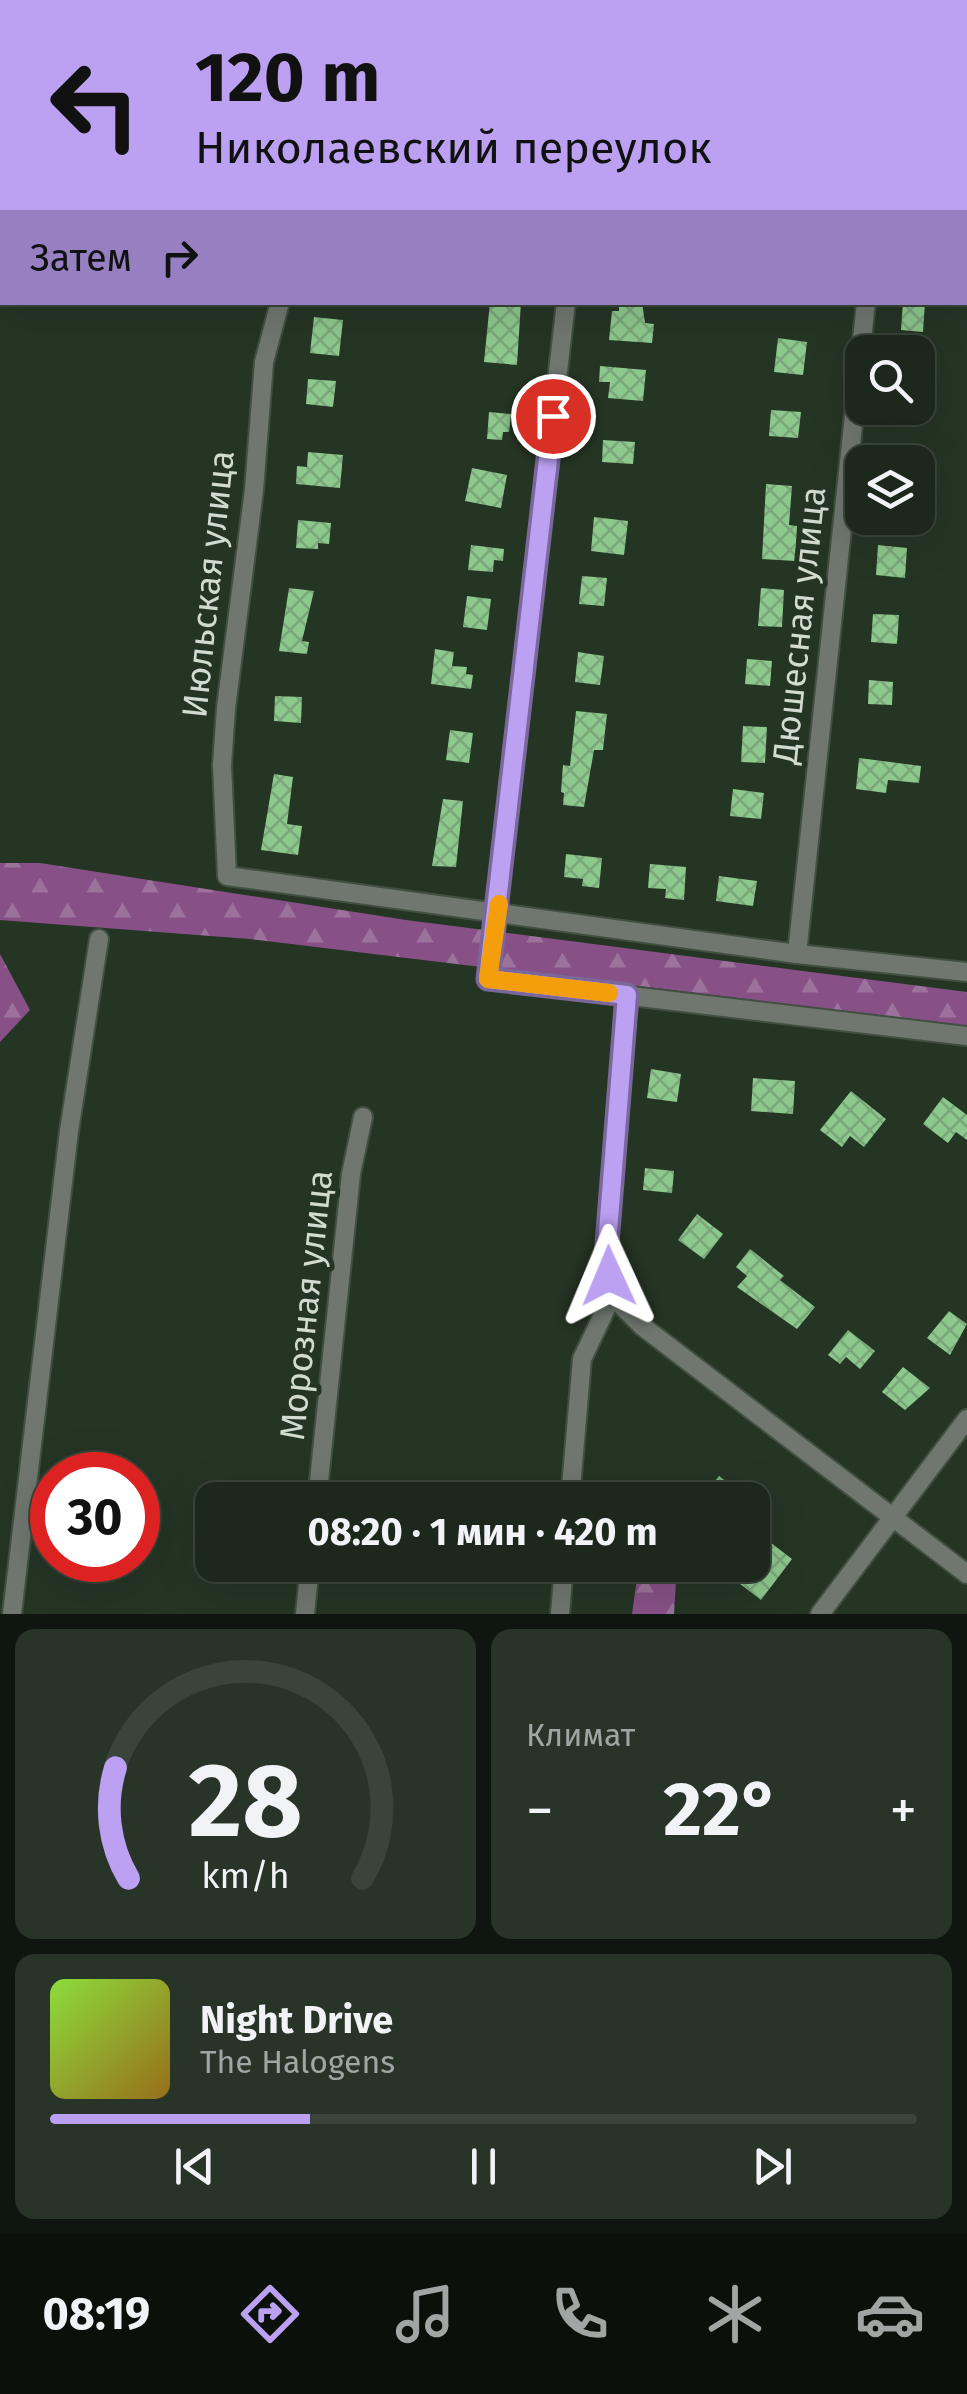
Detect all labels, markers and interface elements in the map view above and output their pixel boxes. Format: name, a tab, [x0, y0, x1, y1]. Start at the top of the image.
text: 120 m	[195, 36, 380, 120]
icon: left	[30, 40, 160, 170]
text: Николаевский переулок	[195, 121, 712, 175]
icon: right	[152, 230, 207, 285]
text: Затем	[30, 235, 132, 281]
map controls	[845, 335, 935, 535]
button: search	[845, 335, 935, 425]
pin	[511, 374, 596, 459]
icon: arrive	[526, 389, 581, 444]
button: layers	[845, 445, 935, 535]
street label: Июльская улица	[173, 448, 243, 720]
street label: Дюшесная улица	[763, 484, 834, 767]
street label: Морозная улица	[271, 1168, 341, 1442]
position arrow	[557, 1224, 661, 1328]
speed limit sign: 30	[30, 1452, 160, 1582]
text: 08:20 · 1 мин · 420 m	[307, 1509, 658, 1555]
text: Климат	[526, 1716, 635, 1754]
text: 28	[188, 1739, 303, 1864]
text: 22°	[663, 1765, 780, 1855]
text: −	[526, 1778, 554, 1844]
text: +	[890, 1778, 917, 1844]
text: km/h	[201, 1855, 290, 1897]
text: Night Drive	[200, 1997, 393, 2043]
text: The Halogens	[200, 2043, 395, 2081]
icon: previous	[167, 2139, 222, 2194]
icon: pause	[456, 2139, 511, 2194]
icon: next	[745, 2139, 800, 2194]
icon: directions	[235, 2279, 305, 2349]
icon: music	[390, 2279, 460, 2349]
icon: phone	[545, 2279, 615, 2349]
icon: climate	[700, 2279, 770, 2349]
icon: car	[855, 2279, 925, 2349]
text: 08:19	[42, 2287, 150, 2341]

